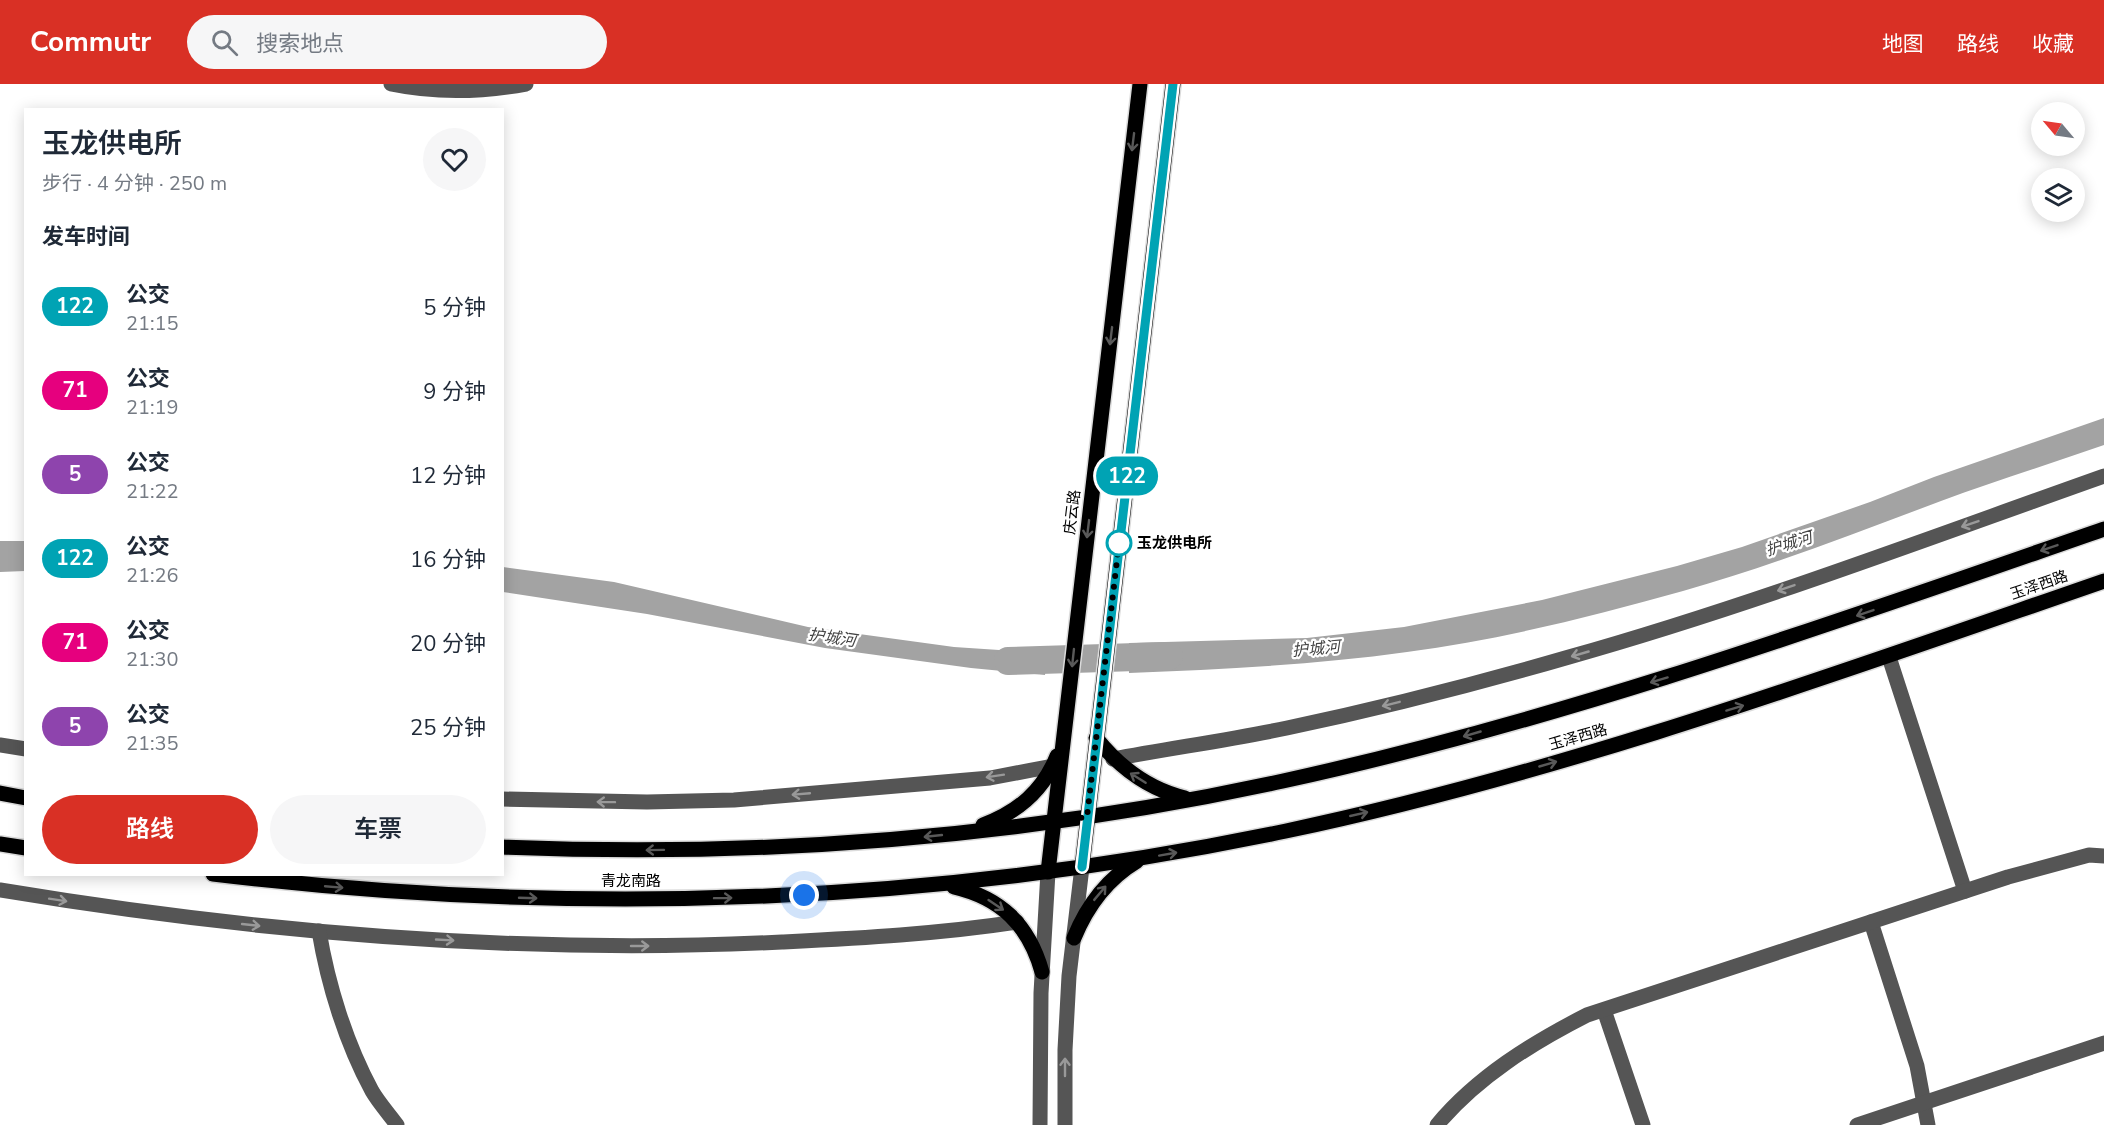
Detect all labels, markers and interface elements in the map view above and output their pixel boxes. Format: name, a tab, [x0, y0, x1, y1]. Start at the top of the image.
search box	[187, 15, 607, 69]
text: Commutr	[30, 23, 151, 61]
icon: search	[208, 26, 241, 59]
text: 搜索地点	[256, 29, 344, 59]
text: 地图	[1882, 30, 1924, 58]
text: 路线	[1957, 30, 1999, 58]
text: 收藏	[2032, 30, 2074, 58]
north arrow	[2031, 102, 2085, 156]
map controls	[2031, 102, 2085, 222]
text: 玉龙供电所	[42, 125, 182, 163]
button: heart	[423, 128, 486, 191]
one-way arrow	[1128, 132, 1139, 152]
button: layers	[2031, 168, 2085, 222]
text: 步行 · 4 分钟 · 250 m	[42, 170, 227, 197]
text: 发车时间	[42, 222, 130, 252]
text: 公交	[126, 280, 170, 310]
text: 122	[56, 292, 94, 320]
text: 5 分钟	[423, 293, 486, 323]
text: 21:15	[126, 310, 179, 337]
one-way arrow	[1105, 325, 1116, 345]
text: 公交	[126, 364, 170, 394]
text: 71	[62, 376, 88, 404]
text: 9 分钟	[423, 377, 486, 407]
text: 21:19	[126, 394, 179, 421]
text: 公交	[126, 448, 170, 478]
line badge: 122	[1092, 456, 1162, 496]
text: 5	[69, 460, 81, 488]
text: 12 分钟	[410, 461, 486, 491]
text: 122	[1108, 462, 1146, 490]
text: 21:22	[126, 478, 179, 505]
street label: 庆云路	[1059, 488, 1085, 536]
one-way arrow	[1082, 519, 1093, 539]
one-way arrow	[1961, 519, 1979, 530]
water label: 护城河	[1763, 526, 1818, 562]
marker: 玉龙供电所	[1106, 530, 1132, 556]
text: 公交	[126, 532, 170, 562]
place label: 玉龙供电所	[1137, 533, 1212, 553]
one-way arrow	[2040, 543, 2059, 554]
text: 122	[56, 544, 94, 572]
text: 16 分钟	[410, 545, 486, 575]
text: 21:26	[126, 562, 179, 589]
street label: 玉泽西路	[2007, 566, 2071, 604]
one-way arrow	[1777, 584, 1796, 595]
one-way arrow	[1856, 608, 1875, 619]
text: 公交	[126, 616, 170, 646]
water label: 护城河	[807, 624, 860, 653]
text: 71	[62, 628, 88, 656]
text: 20 分钟	[410, 629, 486, 659]
water label: 护城河	[1291, 636, 1344, 662]
text: 21:30	[126, 646, 179, 673]
one-way arrow	[1067, 647, 1078, 667]
one-way arrow	[1571, 649, 1590, 660]
one-way arrow	[1650, 675, 1669, 686]
one-way arrow	[1382, 699, 1401, 711]
text: 公交	[126, 700, 170, 730]
one-way arrow	[1725, 702, 1744, 713]
text: 5	[69, 712, 81, 740]
text: 25 分钟	[410, 713, 486, 743]
street label: 玉泽西路	[1546, 719, 1610, 755]
one-way arrow	[1463, 729, 1482, 740]
text: 21:35	[126, 730, 179, 757]
one-way arrow	[1538, 758, 1557, 769]
one-way arrow	[986, 771, 1006, 782]
one-way arrow	[1130, 771, 1147, 783]
one-way arrow	[792, 789, 812, 800]
button: 路线	[42, 795, 258, 864]
button: 车票	[270, 795, 486, 864]
one-way arrow	[597, 796, 617, 808]
one-way arrow	[1350, 808, 1369, 820]
one-way arrow	[924, 830, 944, 841]
one-way arrow	[645, 844, 665, 856]
one-way arrow	[1158, 848, 1178, 859]
street label: 青龙南路	[601, 871, 661, 891]
your location	[789, 880, 819, 910]
one-way arrow	[323, 881, 343, 892]
one-way arrow	[1094, 885, 1107, 901]
one-way arrow	[518, 892, 538, 904]
one-way arrow	[713, 893, 733, 904]
one-way arrow	[47, 894, 67, 905]
one-way arrow	[988, 898, 1005, 911]
one-way arrow	[241, 920, 261, 931]
one-way arrow	[435, 935, 455, 946]
one-way arrow	[630, 940, 650, 952]
one-way arrow	[1059, 1057, 1071, 1077]

